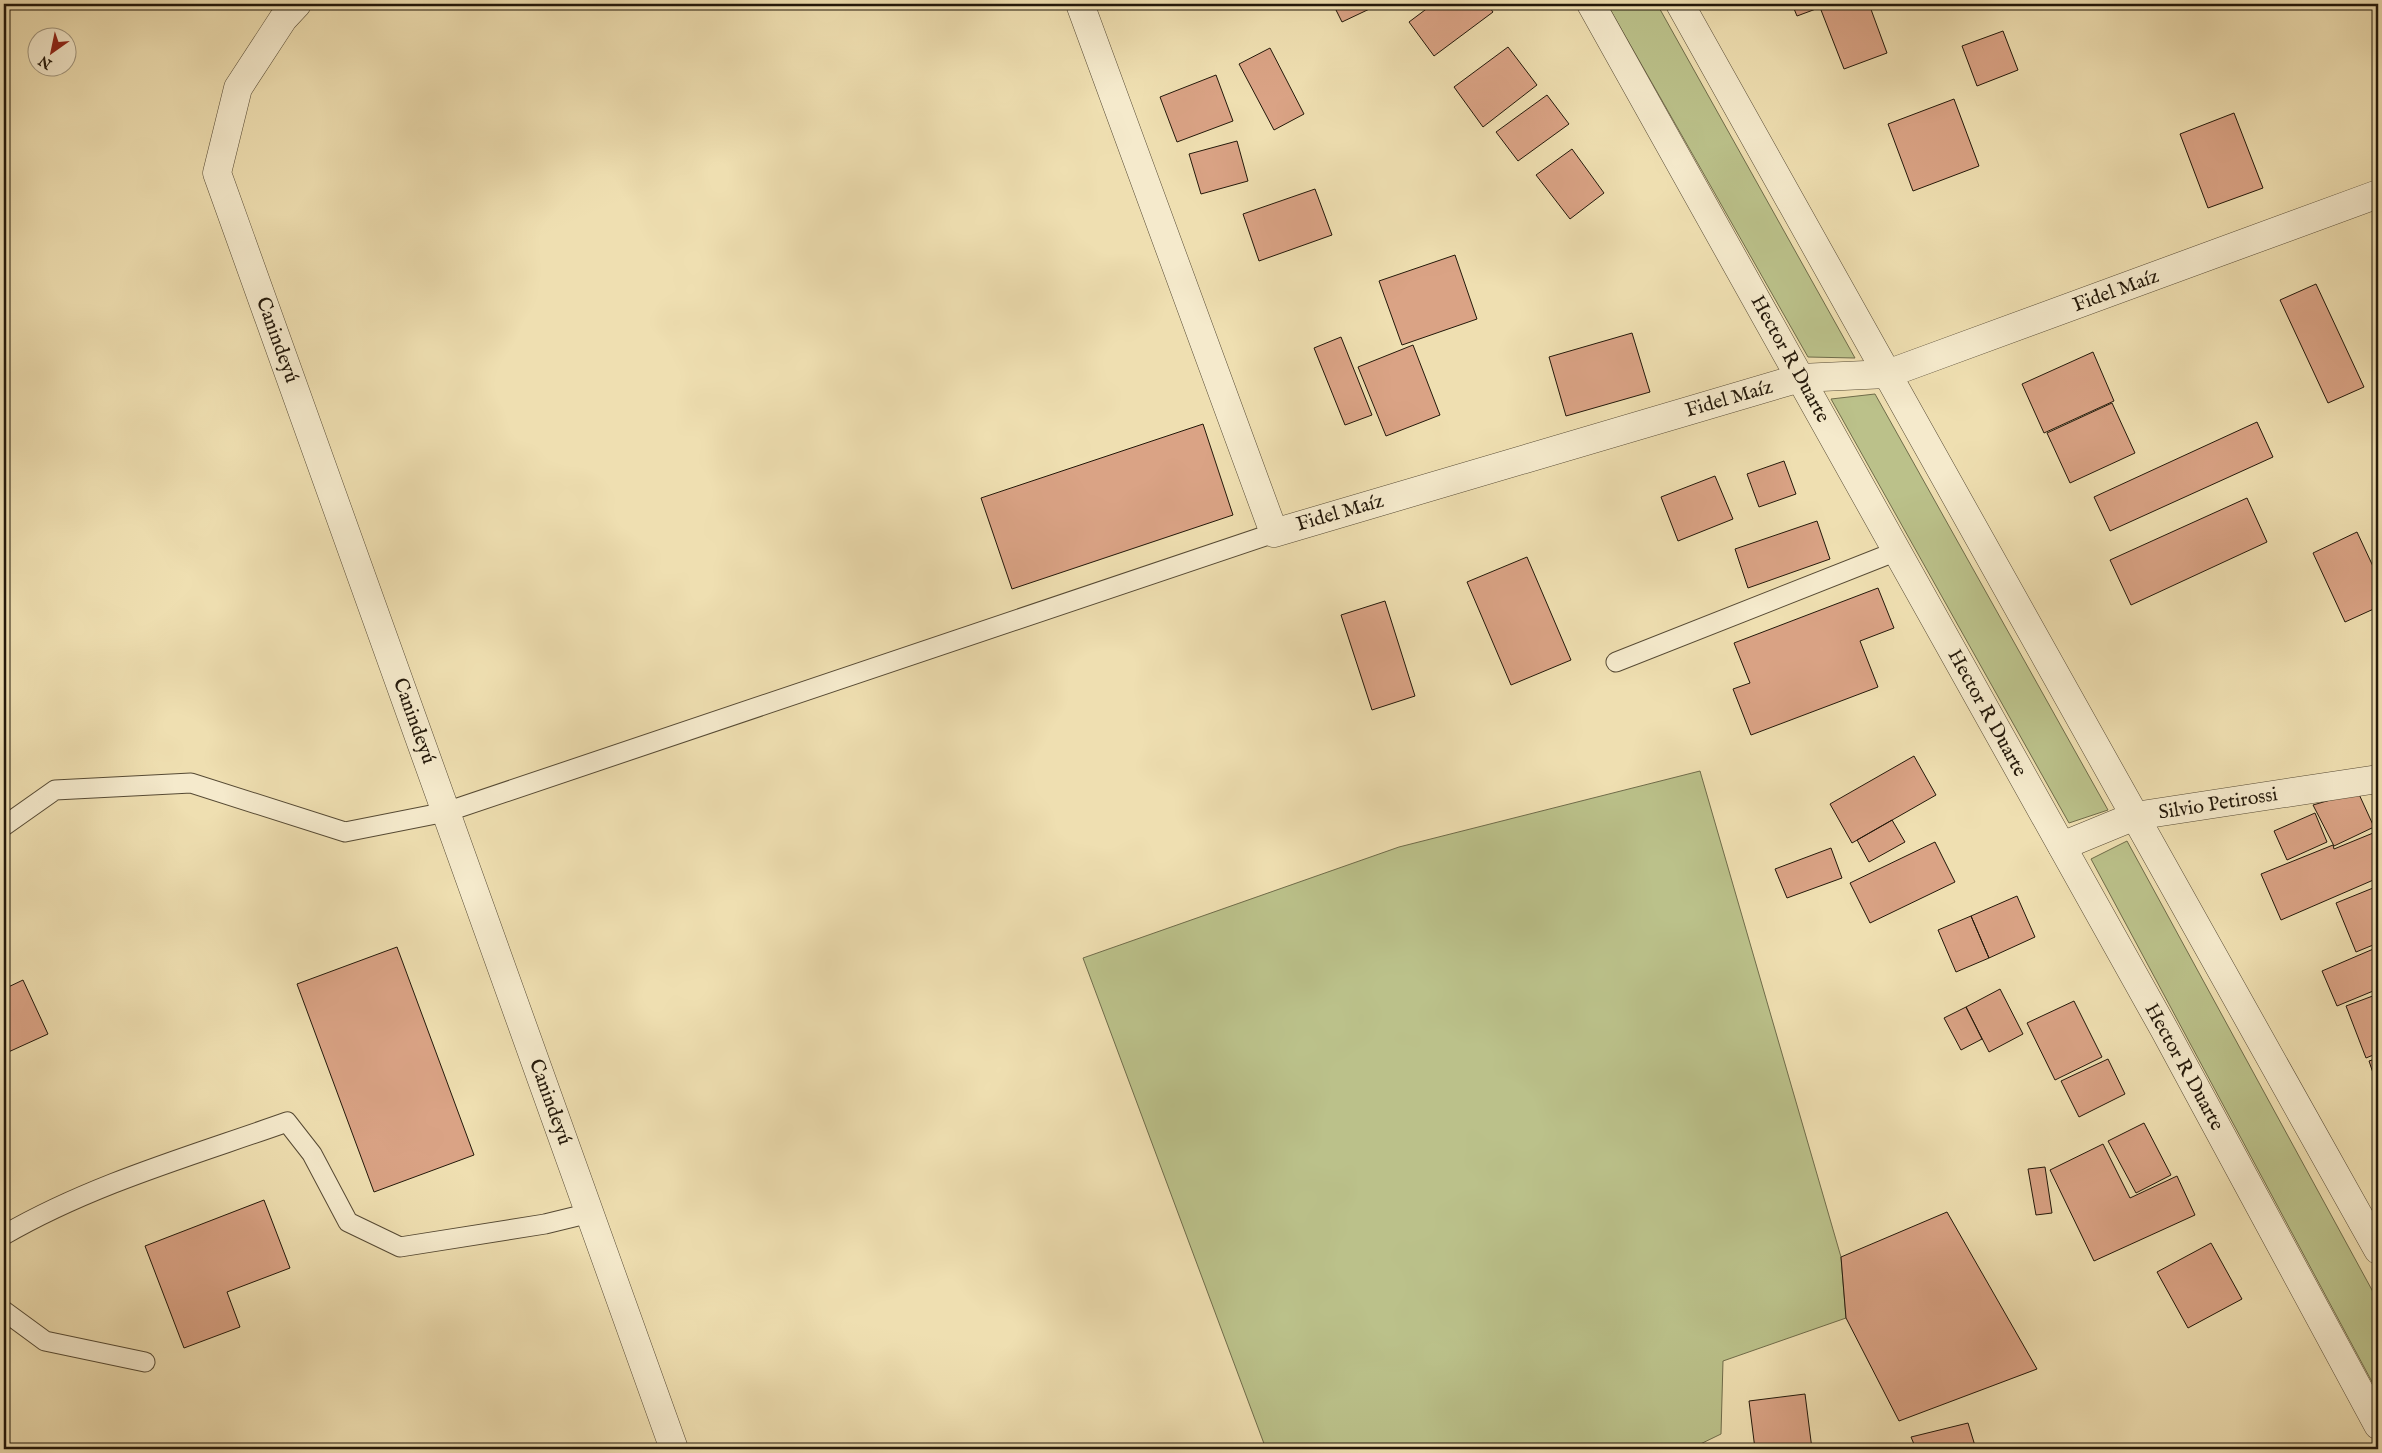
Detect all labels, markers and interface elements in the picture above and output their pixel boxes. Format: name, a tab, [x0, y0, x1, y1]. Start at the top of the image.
north arrow	[28, 28, 78, 78]
text: N	[35, 51, 56, 73]
street label: Fidel Maíz	[2070, 264, 2162, 318]
street label: Hector R Duarte	[1745, 291, 1835, 427]
street label: Canindeyú	[250, 294, 304, 386]
street label: Fidel Maíz	[1682, 375, 1776, 423]
street label: Fidel Maíz	[1293, 489, 1387, 537]
street label: Hector R Duarte	[1942, 645, 2032, 781]
street label: Canindeyú	[387, 675, 441, 767]
street label: Silvio Petirossi	[2157, 782, 2279, 826]
street label: Hector R Duarte	[2139, 999, 2229, 1135]
street label: Canindeyú	[523, 1056, 577, 1148]

